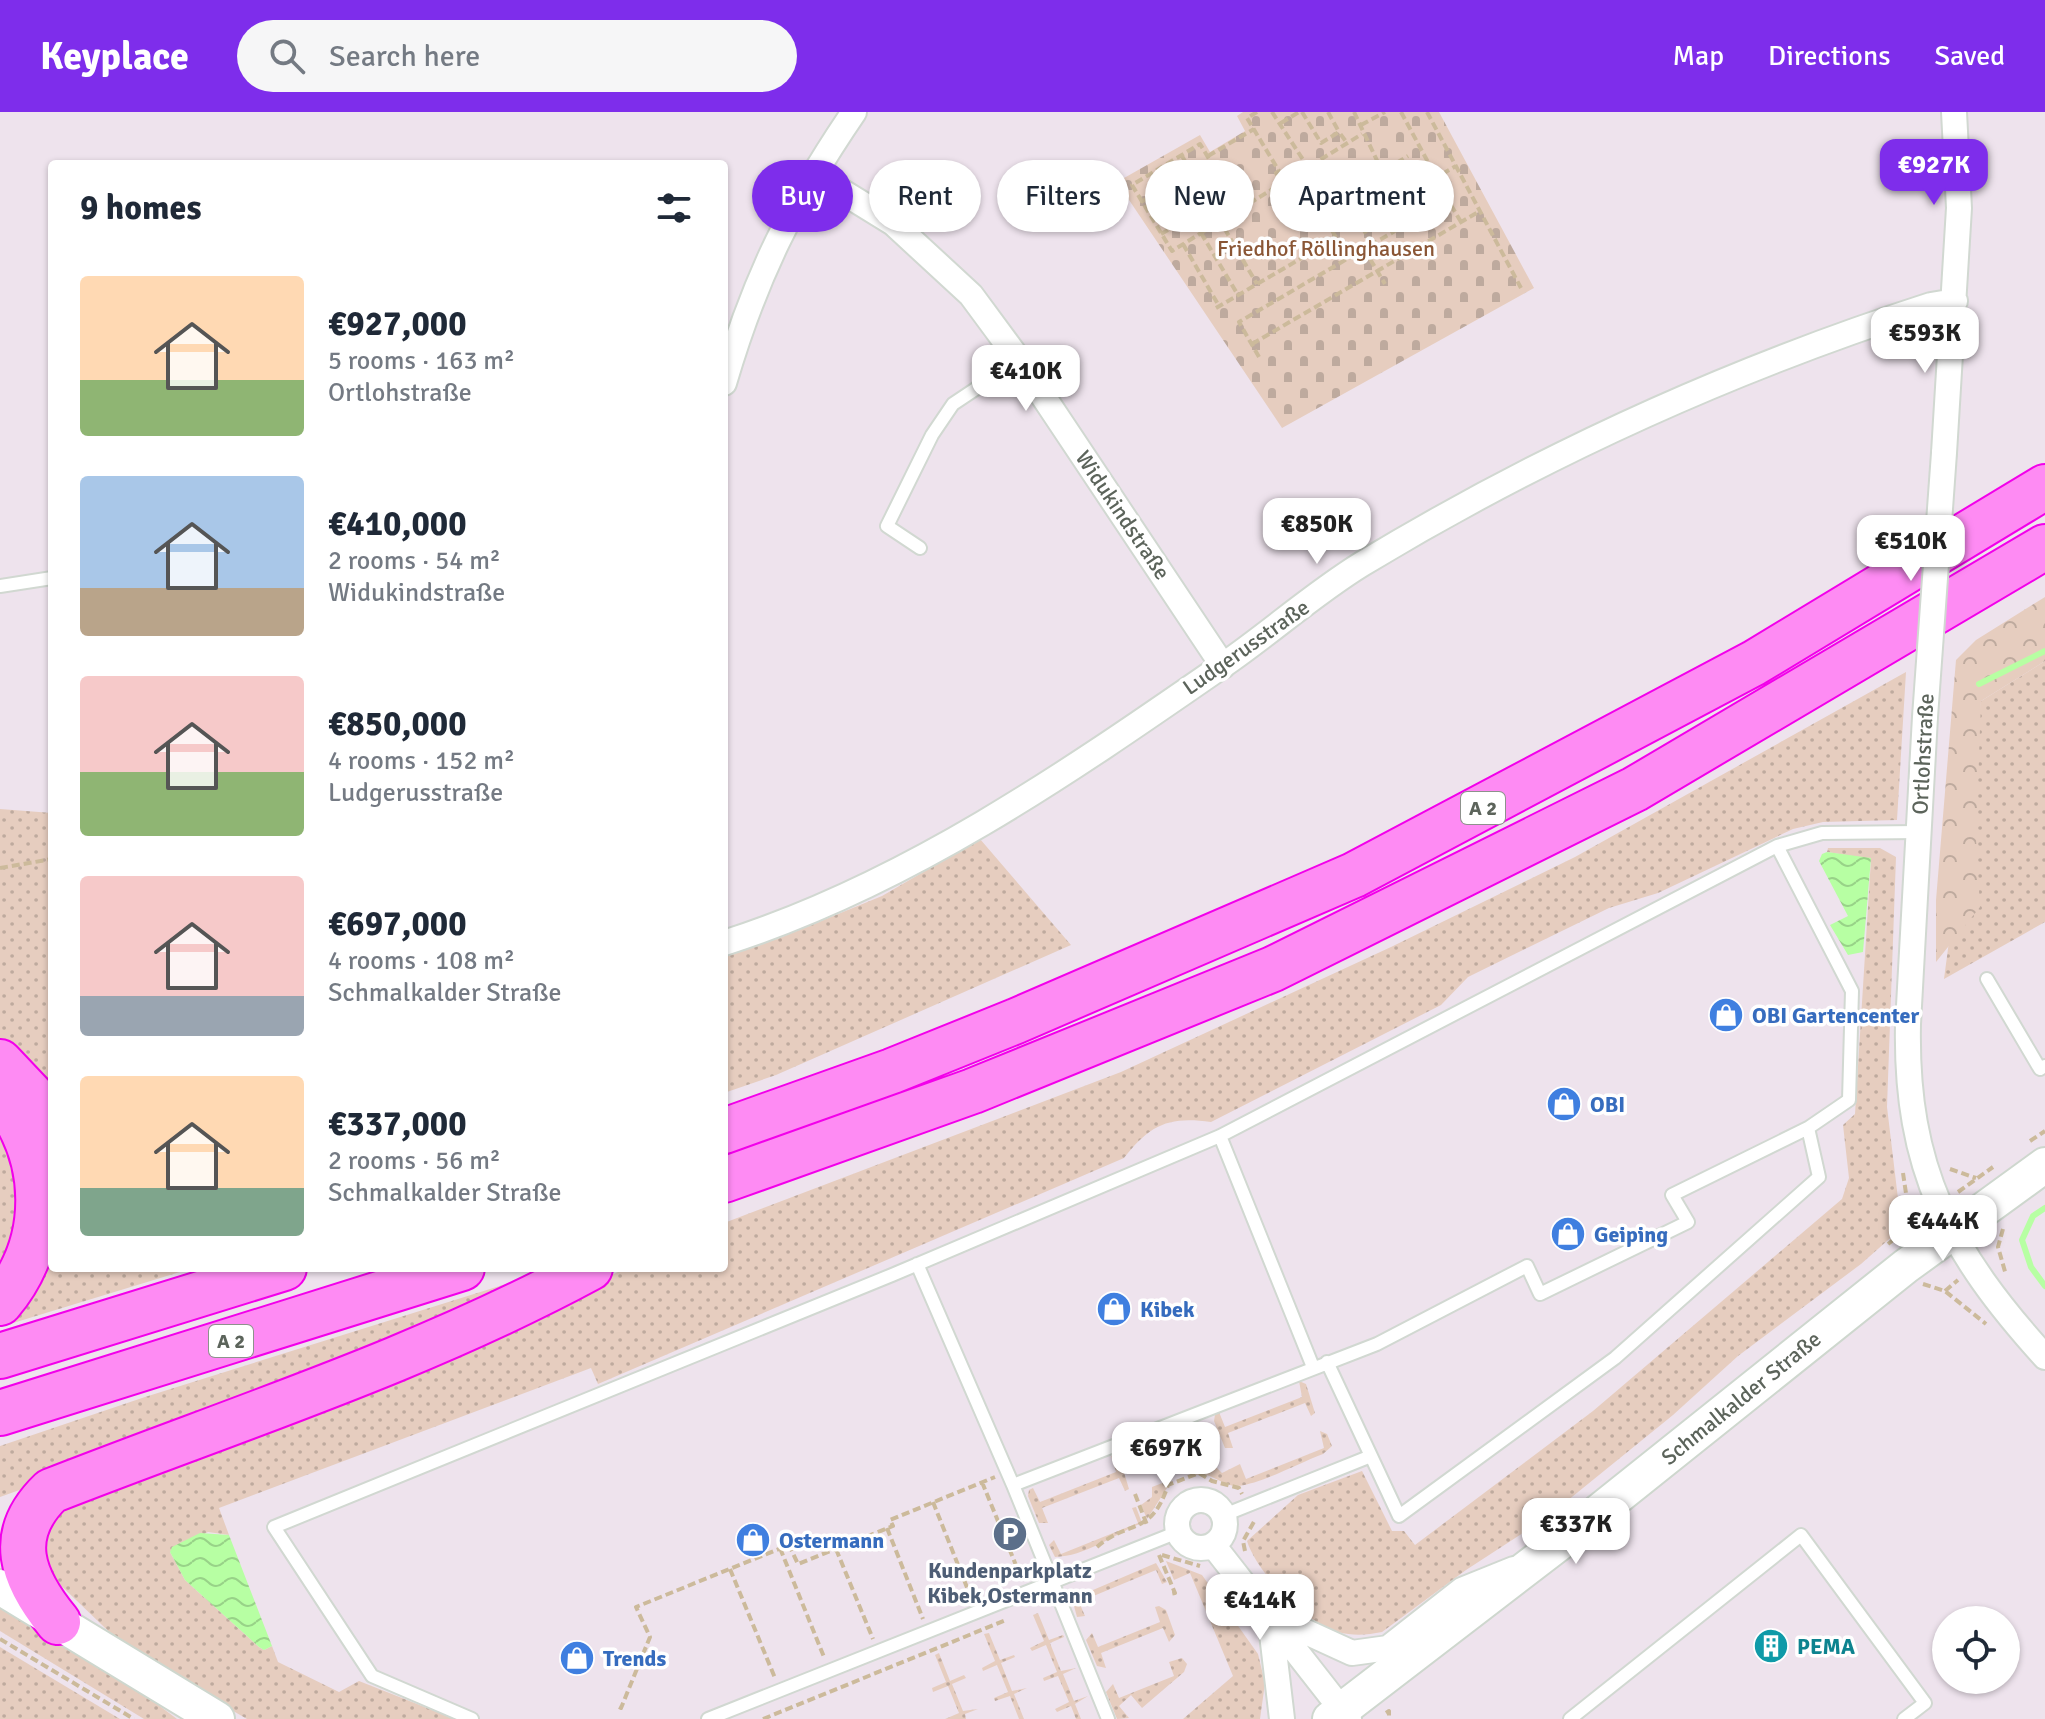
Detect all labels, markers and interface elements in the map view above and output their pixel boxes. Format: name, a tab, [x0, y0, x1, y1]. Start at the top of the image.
search box	[237, 20, 797, 92]
text: Keyplace	[40, 33, 189, 80]
icon: search	[265, 34, 309, 78]
text: Search here	[329, 38, 480, 75]
text: Map	[1672, 39, 1724, 73]
text: Directions	[1768, 39, 1890, 73]
text: Saved	[1934, 39, 2005, 73]
pin: €927K	[1878, 139, 1990, 207]
text: €927K	[1898, 149, 1970, 181]
chip: Buy	[752, 160, 853, 232]
chip: Rent	[869, 160, 981, 232]
chip: Filters	[997, 160, 1129, 232]
chip: New	[1145, 160, 1254, 232]
chip: Apartment	[1270, 160, 1454, 232]
icon: filters	[652, 186, 696, 230]
text: 9 homes	[80, 187, 201, 229]
park label: Friedhof Röllinghausen	[1217, 235, 1435, 262]
text: €927,000	[328, 303, 467, 345]
pin: €593K	[1869, 307, 1981, 375]
icon: home	[144, 308, 240, 404]
text: €593K	[1889, 317, 1961, 349]
text: 5 rooms · 163 m²	[328, 345, 515, 377]
pin: €410K	[970, 345, 1082, 413]
text: €410K	[990, 355, 1062, 387]
text: Ortlohstraße	[328, 377, 472, 409]
street label: Widukindstraße	[1070, 445, 1176, 585]
pin: €850K	[1261, 498, 1373, 566]
text: €410,000	[328, 503, 467, 545]
icon: home	[144, 508, 240, 604]
text: €850K	[1281, 508, 1353, 540]
pin: €510K	[1855, 515, 1967, 583]
text: €510K	[1875, 525, 1947, 557]
text: 2 rooms · 54 m²	[328, 545, 501, 577]
text: Widukindstraße	[328, 577, 505, 609]
street label: Ludgerusstraße	[1178, 593, 1314, 701]
street label: Ortlohstraße	[1906, 693, 1940, 815]
text: €850,000	[328, 703, 467, 745]
icon: home	[144, 708, 240, 804]
text: 4 rooms · 152 m²	[328, 745, 515, 777]
text: Ludgerusstraße	[328, 777, 503, 809]
road number: A 2	[1461, 792, 1505, 824]
text: €697,000	[328, 903, 467, 945]
icon: home	[144, 908, 240, 1004]
text: 4 rooms · 108 m²	[328, 945, 515, 977]
text: Schmalkalder Straße	[328, 977, 562, 1009]
shop icon: OBI Gartencenter	[1707, 996, 1745, 1034]
place label: OBI Gartencenter	[1752, 1002, 1919, 1029]
shop icon: OBI	[1545, 1085, 1583, 1123]
place label: OBI	[1590, 1091, 1625, 1118]
text: €337,000	[328, 1103, 467, 1145]
icon: home	[144, 1108, 240, 1204]
text: 2 rooms · 56 m²	[328, 1145, 501, 1177]
text: Schmalkalder Straße	[328, 1177, 562, 1209]
pin: €444K	[1887, 1195, 1999, 1263]
text: €444K	[1907, 1205, 1979, 1237]
shop icon: Geiping	[1549, 1215, 1587, 1253]
place label: Geiping	[1594, 1221, 1668, 1248]
shop icon: Kibek	[1095, 1290, 1133, 1328]
place label: Kibek	[1140, 1296, 1195, 1323]
road number: A 2	[209, 1325, 253, 1357]
street label: Schmalkalder Straße	[1656, 1325, 1826, 1471]
pin: €697K	[1110, 1422, 1222, 1490]
text: €697K	[1130, 1432, 1202, 1464]
pin: €337K	[1520, 1498, 1632, 1566]
text: €337K	[1540, 1508, 1612, 1540]
parking icon: Kundenparkplatz Kibek,Ostermann	[991, 1515, 1029, 1553]
shop icon: Ostermann	[734, 1521, 772, 1559]
place label: Ostermann	[779, 1527, 884, 1554]
place label: Kundenparkplatz Kibek,Ostermann	[927, 1557, 1093, 1609]
pin: €414K	[1204, 1574, 1316, 1642]
text: €414K	[1224, 1584, 1296, 1616]
map controls	[1932, 1606, 2020, 1694]
button: locate	[1932, 1606, 2020, 1694]
building icon: PEMA	[1752, 1627, 1790, 1665]
place label: PEMA	[1797, 1633, 1855, 1660]
shop icon: Trends	[558, 1639, 596, 1677]
place label: Trends	[603, 1645, 666, 1672]

